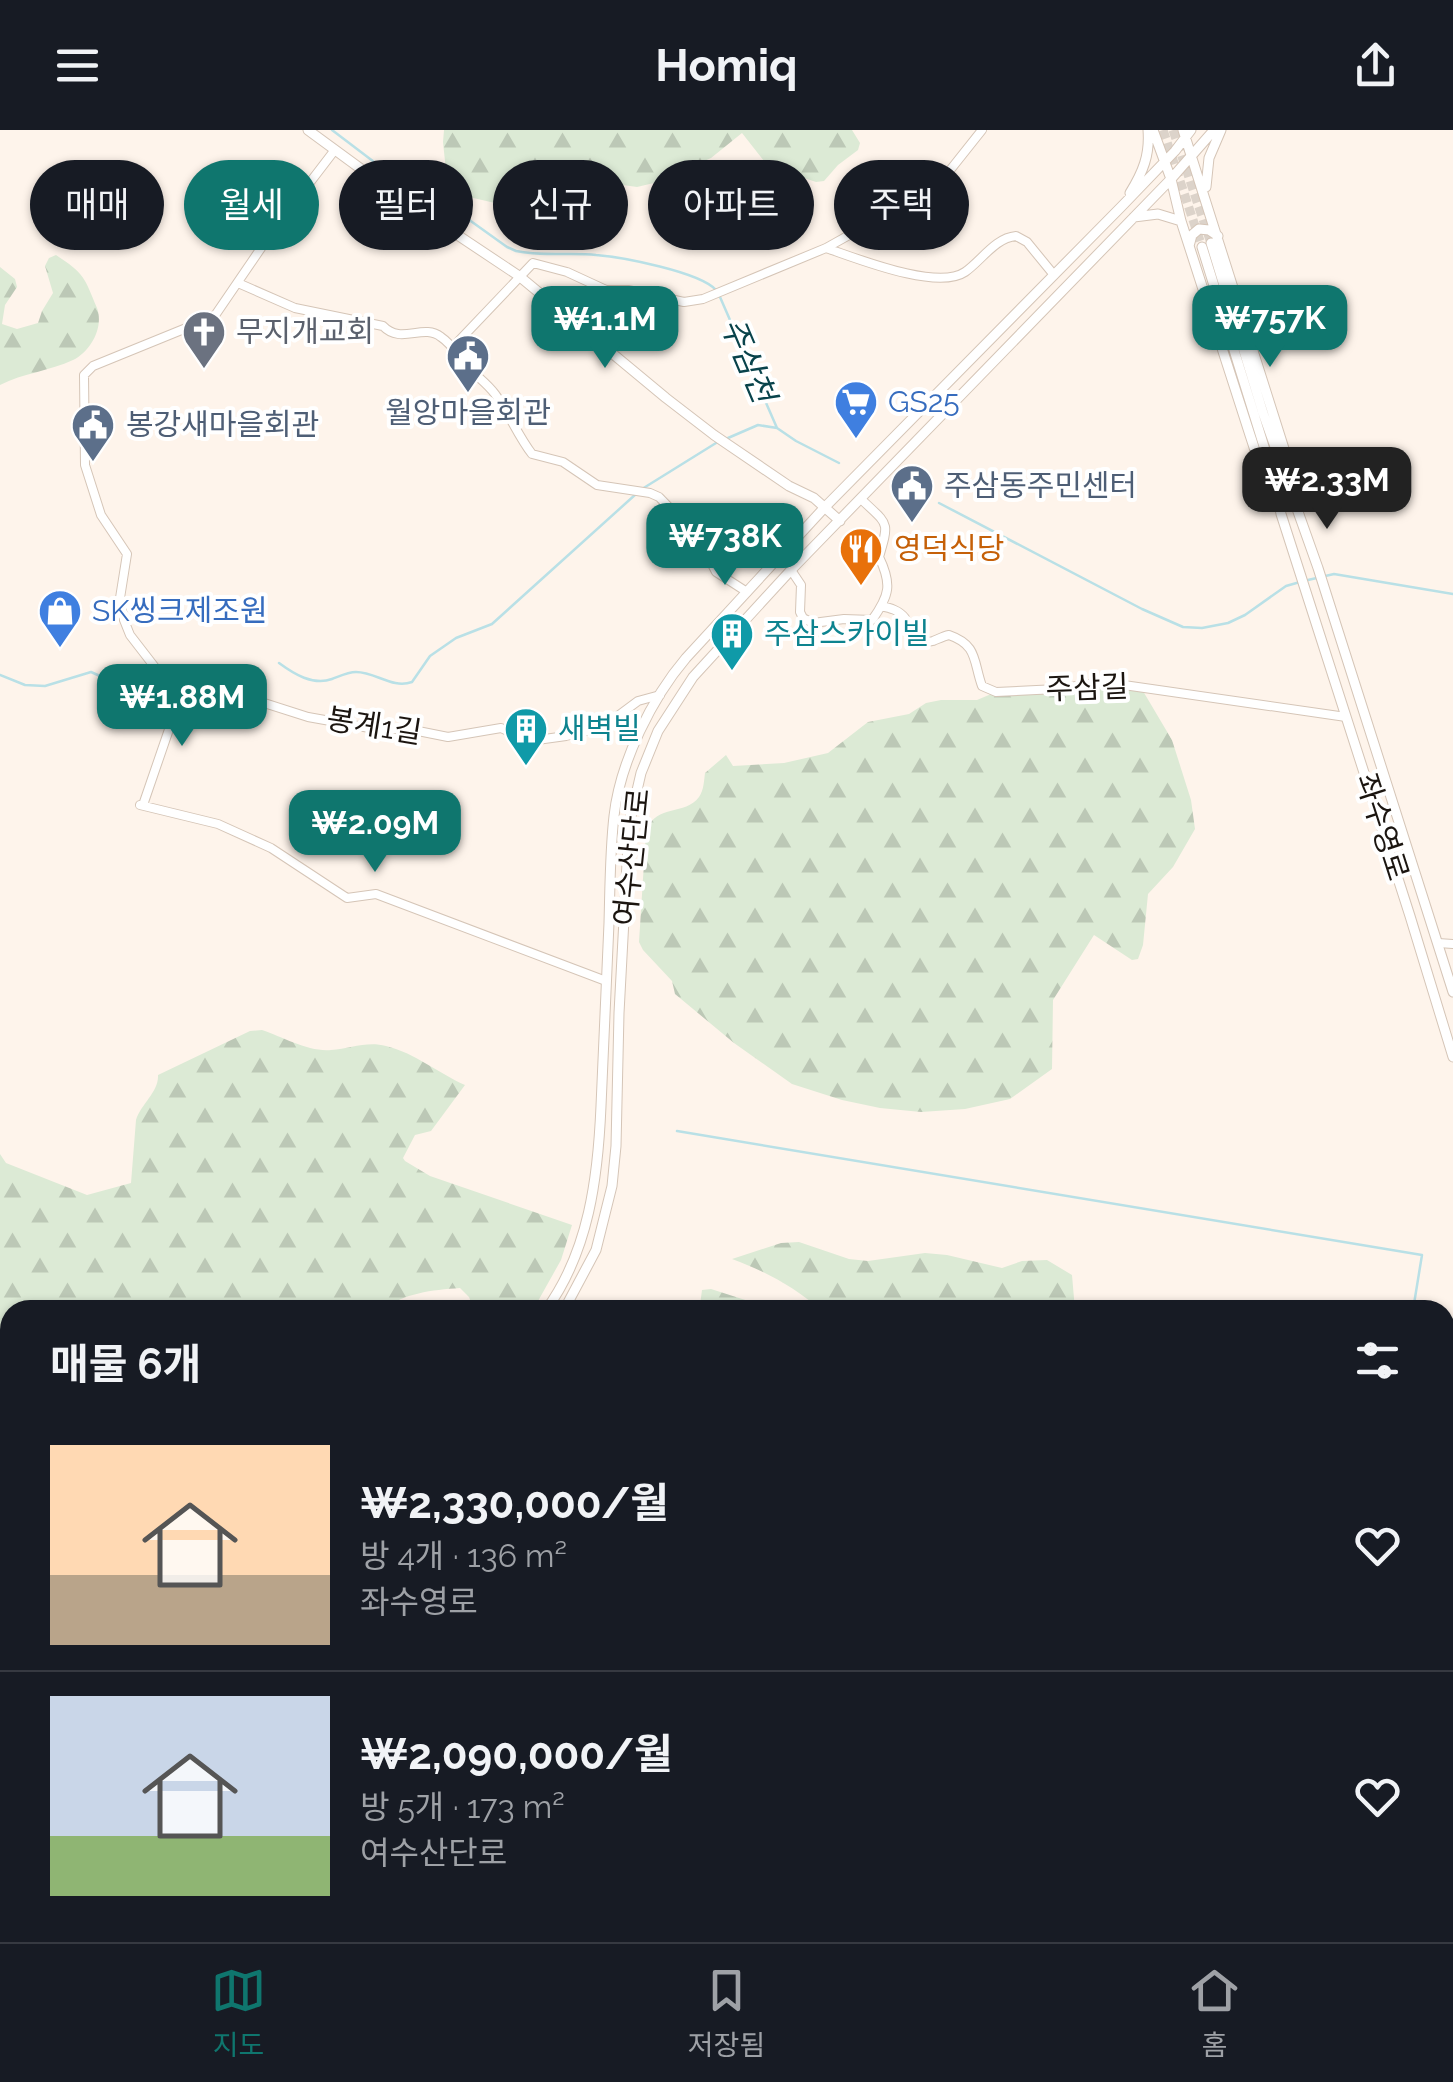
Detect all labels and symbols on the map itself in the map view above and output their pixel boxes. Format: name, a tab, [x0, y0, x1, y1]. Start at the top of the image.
pin: ₩757K	[1200, 285, 1340, 370]
pin: ₩1.1M	[535, 286, 675, 371]
church icon: 무지개교회	[181, 309, 227, 370]
water label: 주삼천	[714, 312, 784, 411]
place label: 무지개교회	[236, 314, 374, 349]
public building icon: 월앙마을회관	[445, 333, 491, 394]
supermarket icon: GS25	[833, 379, 879, 440]
place label: GS25	[888, 384, 960, 419]
place label: 월앙마을회관	[385, 395, 551, 430]
public building icon: 봉강새마을회관	[70, 402, 116, 463]
place label: 봉강새마을회관	[126, 407, 319, 442]
pin: ₩2.33M	[1246, 447, 1408, 532]
public building icon: 주삼동주민센터	[889, 463, 935, 524]
place label: 주삼동주민센터	[944, 468, 1137, 503]
pin: ₩738K	[655, 503, 795, 588]
restaurant icon: 영덕식당	[838, 526, 884, 587]
place label: 영덕식당	[894, 531, 1004, 566]
shop icon: SK씽크제조원	[37, 588, 83, 649]
place label: SK씽크제조원	[92, 593, 268, 628]
building icon: 주삼스카이빌	[709, 611, 755, 672]
place label: 주삼스카이빌	[764, 616, 930, 651]
pin: ₩1.88M	[101, 664, 263, 749]
street label: 주삼길	[1045, 669, 1129, 706]
street label: 봉계1길	[324, 701, 424, 750]
building icon: 새벽빌	[503, 706, 549, 767]
place label: 새벽빌	[558, 711, 641, 746]
street label: 좌수영로	[1349, 769, 1416, 885]
street label: 여수산단로	[607, 786, 656, 927]
pin: ₩2.09M	[294, 790, 456, 875]

